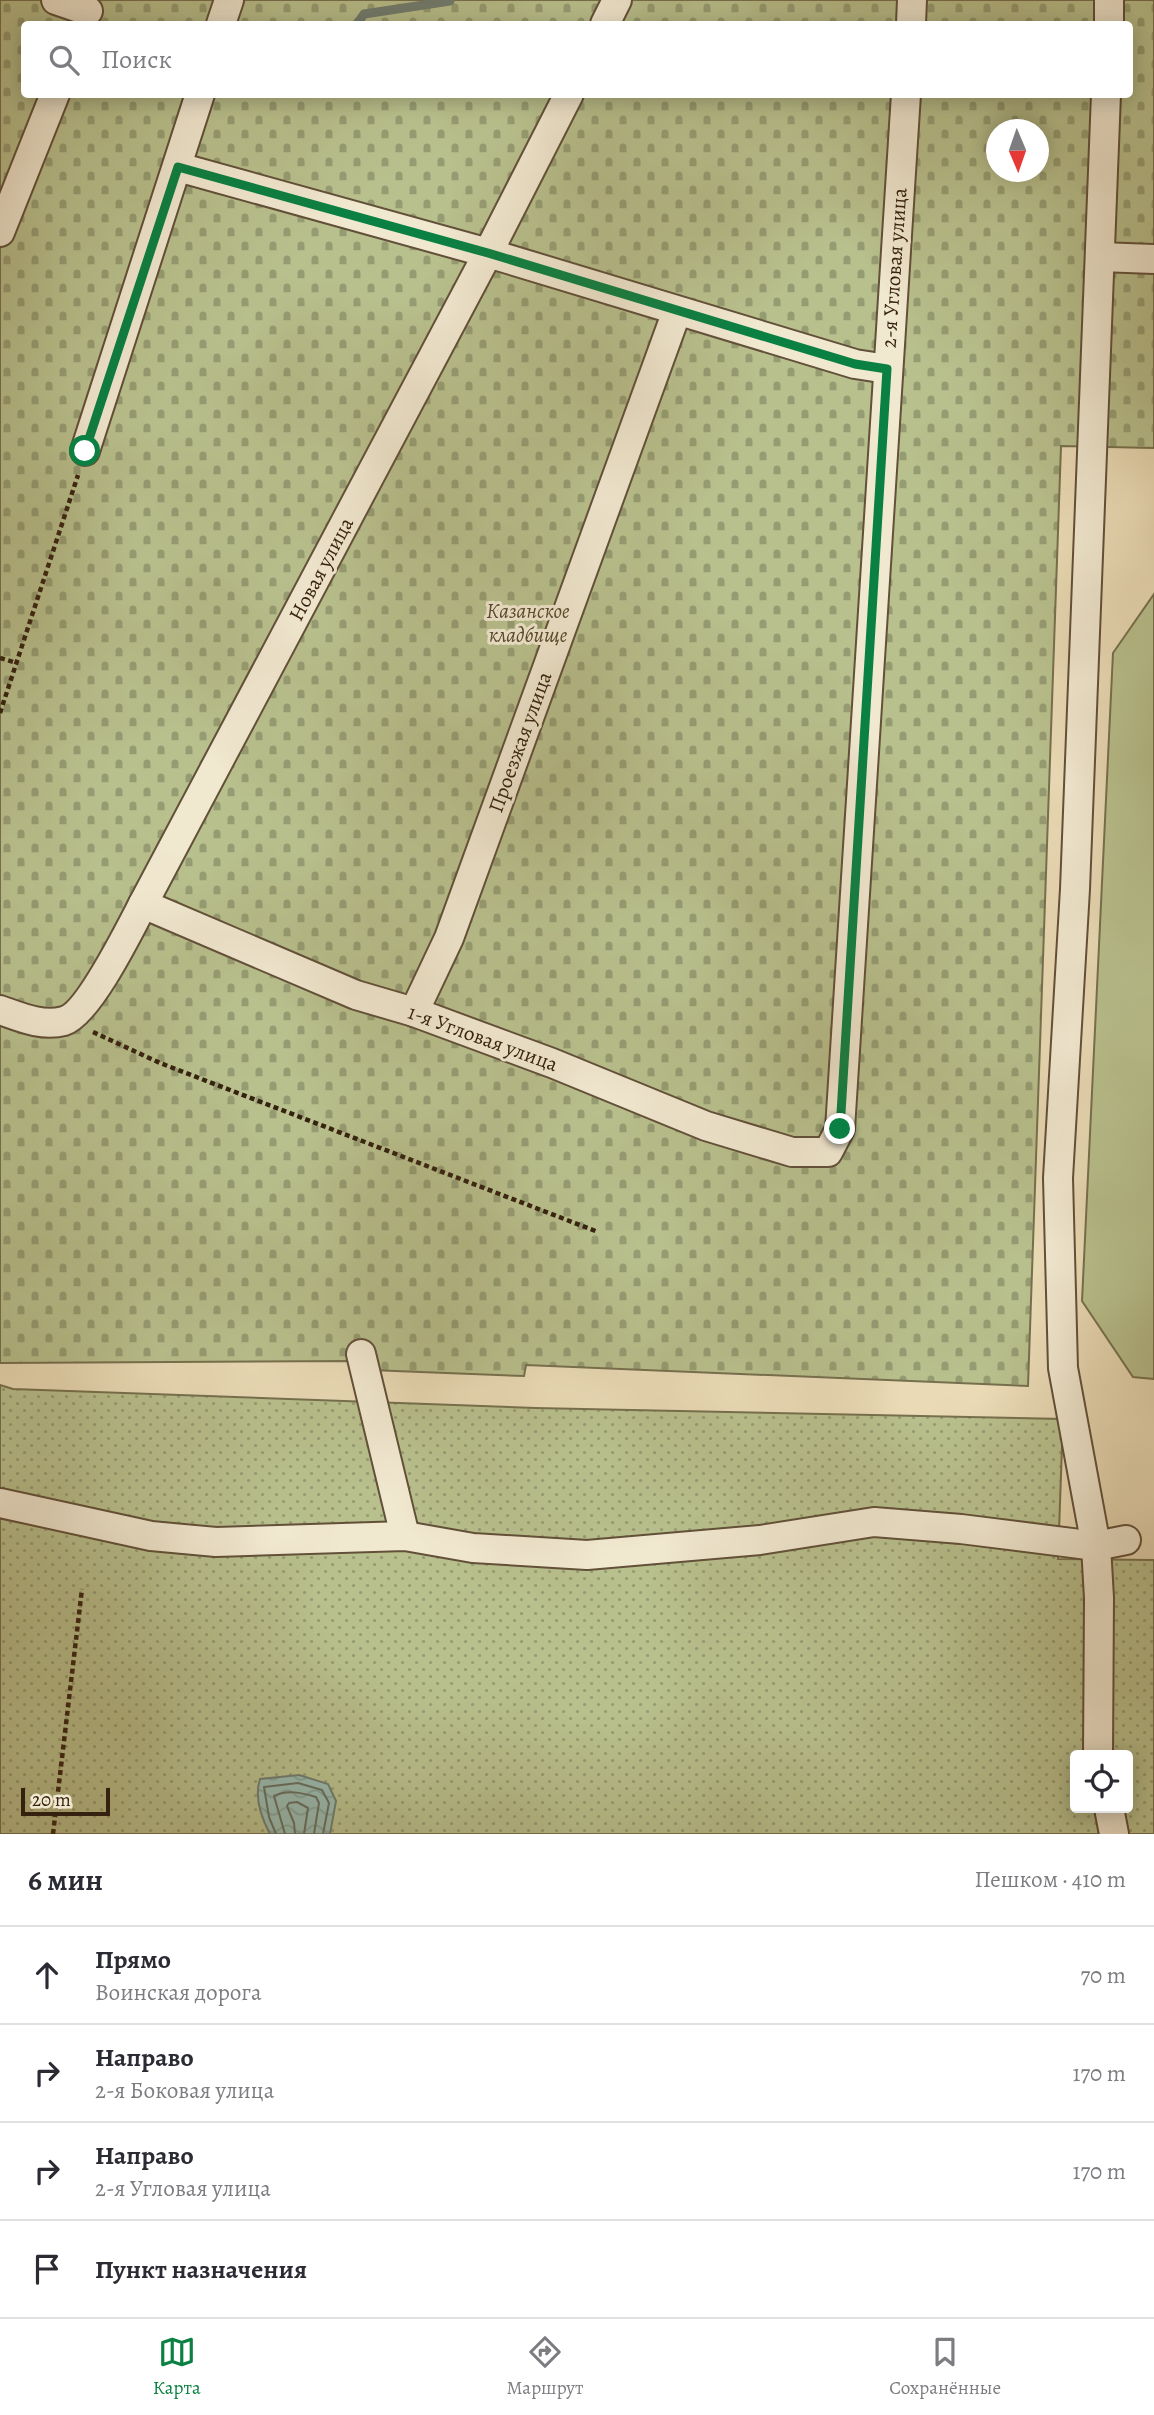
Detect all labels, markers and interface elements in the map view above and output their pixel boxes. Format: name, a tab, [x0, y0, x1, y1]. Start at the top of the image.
search box	[21, 21, 1133, 98]
icon: search	[45, 41, 83, 79]
text: Поиск	[101, 42, 172, 77]
north arrow	[986, 119, 1049, 182]
street label: 2-я Угловая улица	[874, 187, 914, 349]
route start	[69, 435, 100, 466]
street label: Новая улица	[282, 512, 360, 626]
park label: Казанское кладбище	[486, 597, 570, 649]
street label: Проезжая улица	[482, 667, 559, 816]
street label: 1-я Угловая улица	[404, 998, 562, 1078]
route end	[824, 1113, 855, 1144]
map controls	[1070, 1750, 1133, 1813]
button: locate	[1070, 1750, 1133, 1813]
scale bar	[21, 1785, 110, 1817]
text: 20 m	[32, 1787, 71, 1813]
text: 6 мин	[28, 1860, 103, 1900]
text: Пешком · 410 m	[974, 1864, 1126, 1895]
text: Прямо	[95, 1942, 171, 1977]
icon: ahead	[28, 1956, 66, 1994]
text: 70 m	[1080, 1960, 1126, 1991]
text: Воинская дорога	[95, 1977, 262, 2008]
text: Направо	[95, 2040, 194, 2075]
icon: right	[28, 2054, 66, 2092]
text: 170 m	[1073, 2058, 1126, 2089]
text: 2-я Боковая улица	[95, 2075, 274, 2106]
text: Направо	[95, 2138, 194, 2173]
icon: right	[28, 2152, 66, 2190]
text: 170 m	[1073, 2156, 1126, 2187]
text: 2-я Угловая улица	[95, 2173, 271, 2204]
icon: arrive	[28, 2250, 66, 2288]
text: Пункт назначения	[95, 2252, 307, 2287]
tab: Карта	[153, 2333, 201, 2401]
tab: Маршрут	[506, 2333, 583, 2401]
tab: Сохранённые	[889, 2333, 1001, 2401]

